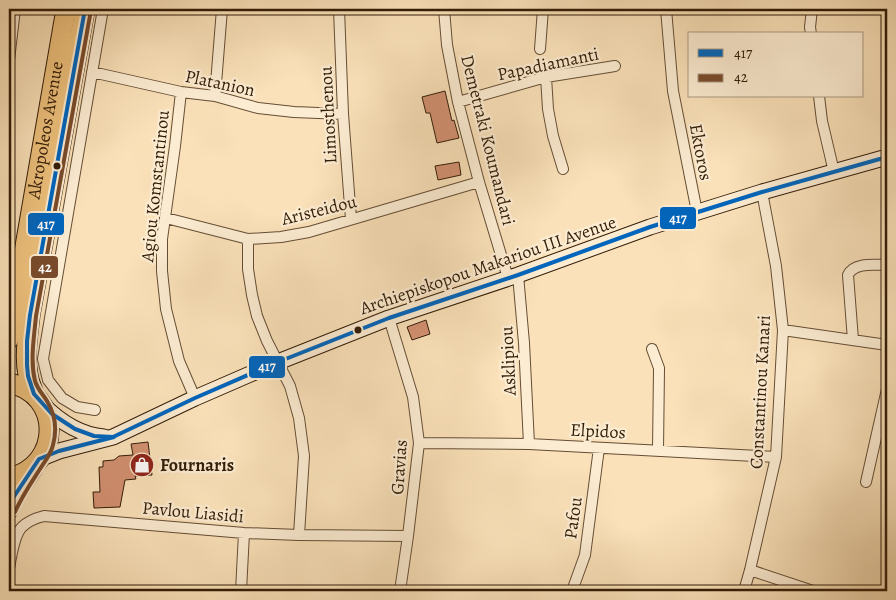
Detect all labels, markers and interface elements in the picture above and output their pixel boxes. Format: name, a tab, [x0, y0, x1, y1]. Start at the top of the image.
legend	[688, 32, 864, 98]
street label: Papadiamanti	[495, 42, 601, 86]
text: 417	[734, 43, 753, 63]
street label: Demetraki Koumandari	[455, 52, 521, 228]
street label: Akropoleos Avenue	[21, 59, 69, 202]
street label: Platanion	[183, 64, 257, 102]
street label: Limosthenou	[313, 65, 343, 164]
text: 42	[734, 67, 748, 87]
street label: Agiou Komstantinou	[135, 109, 175, 264]
street label: Ektoros	[684, 122, 718, 182]
unlabelled marker	[52, 161, 62, 171]
street label: Aristeidou	[278, 189, 359, 231]
line badge: 417	[659, 206, 697, 230]
text: 417	[669, 209, 687, 228]
street label: Archiepiskopou Makariou III Avenue	[356, 210, 619, 321]
line badge: 417	[27, 212, 65, 236]
text: 417	[37, 215, 55, 234]
line badge: 42	[30, 255, 59, 279]
text: 42	[38, 258, 52, 277]
street label: Constantinou Kanari	[744, 314, 776, 470]
unlabelled marker	[353, 325, 363, 335]
street label: Asklipiou	[494, 325, 522, 397]
line badge: 417	[248, 355, 286, 379]
text: 417	[258, 357, 276, 376]
street label: Elpidos	[570, 418, 626, 444]
street label: Gravias	[385, 439, 413, 495]
shop icon: Fournaris	[129, 452, 155, 478]
place label: Fournaris	[160, 453, 234, 477]
street label: Pafou	[558, 495, 588, 541]
street label: Pavlou Liasidi	[141, 496, 245, 528]

